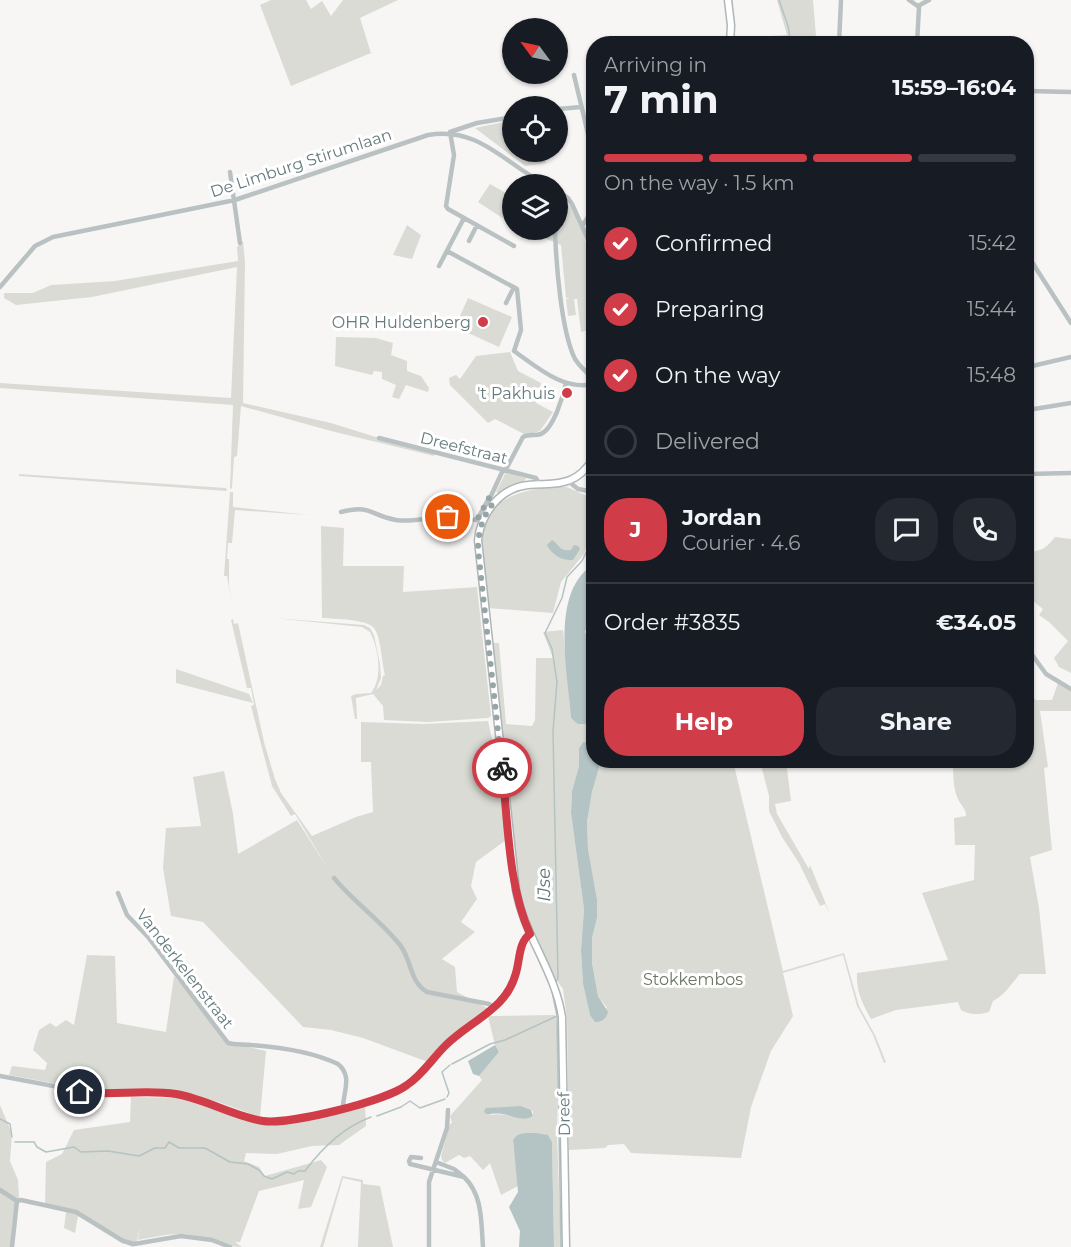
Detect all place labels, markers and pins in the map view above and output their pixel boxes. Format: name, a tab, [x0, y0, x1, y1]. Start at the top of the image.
place label: OHR Huldenberg	[332, 313, 471, 332]
marker: OHR Huldenberg	[476, 315, 490, 329]
place label: 't Pakhuis	[477, 384, 555, 403]
marker: 't Pakhuis	[560, 386, 574, 400]
pin	[422, 491, 473, 542]
pin	[54, 1066, 105, 1117]

